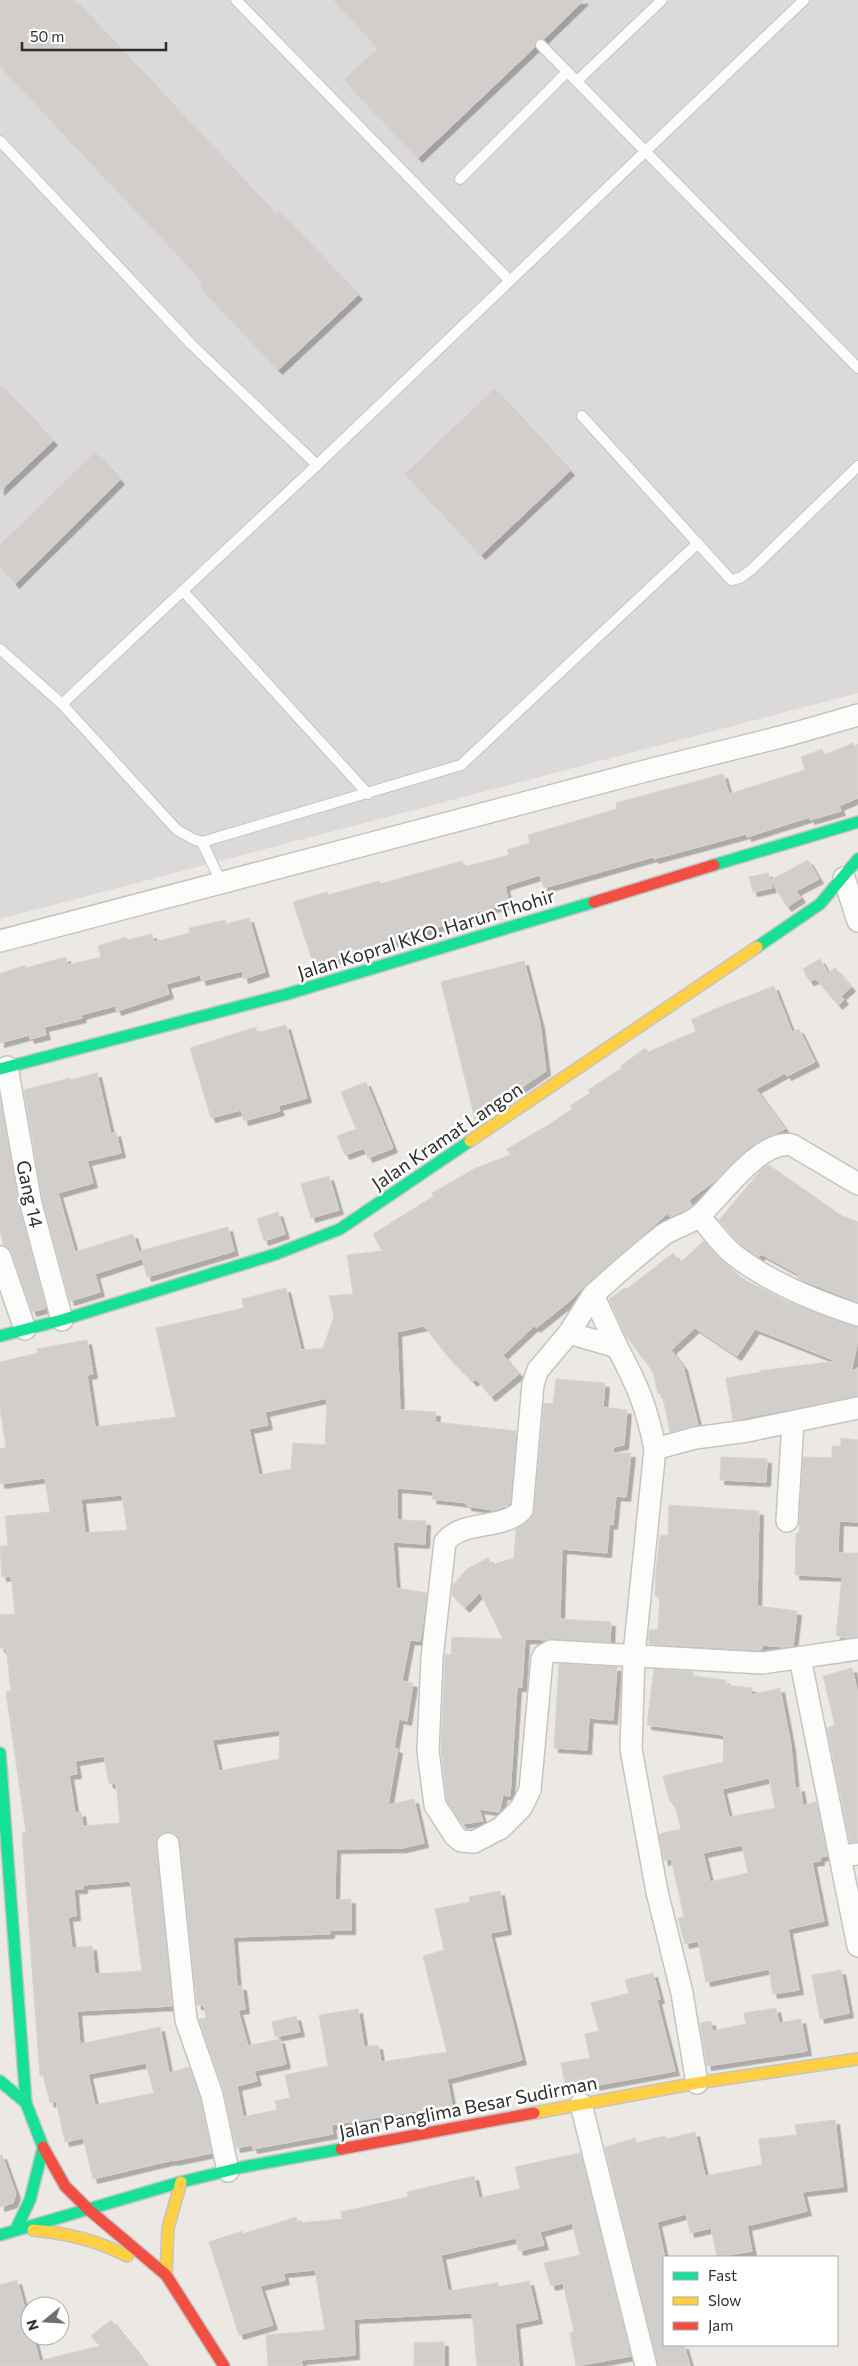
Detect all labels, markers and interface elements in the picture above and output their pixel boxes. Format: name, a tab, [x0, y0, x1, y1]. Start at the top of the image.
scale bar	[22, 20, 166, 52]
text: 50 m	[30, 27, 64, 45]
street label: Jalan Kopral KKO. Harun Thohir	[294, 883, 558, 984]
street label: Jalan Kramat Langon	[367, 1077, 526, 1195]
street label: Gang 14	[12, 1158, 49, 1230]
street label: Jalan Panglima Besar Sudirman	[337, 2070, 599, 2143]
legend	[663, 2256, 838, 2346]
text: Fast	[708, 2266, 737, 2284]
text: Slow	[708, 2291, 741, 2309]
north arrow	[20, 2296, 70, 2346]
text: Jam	[708, 2316, 733, 2334]
text: N	[22, 2318, 42, 2333]

